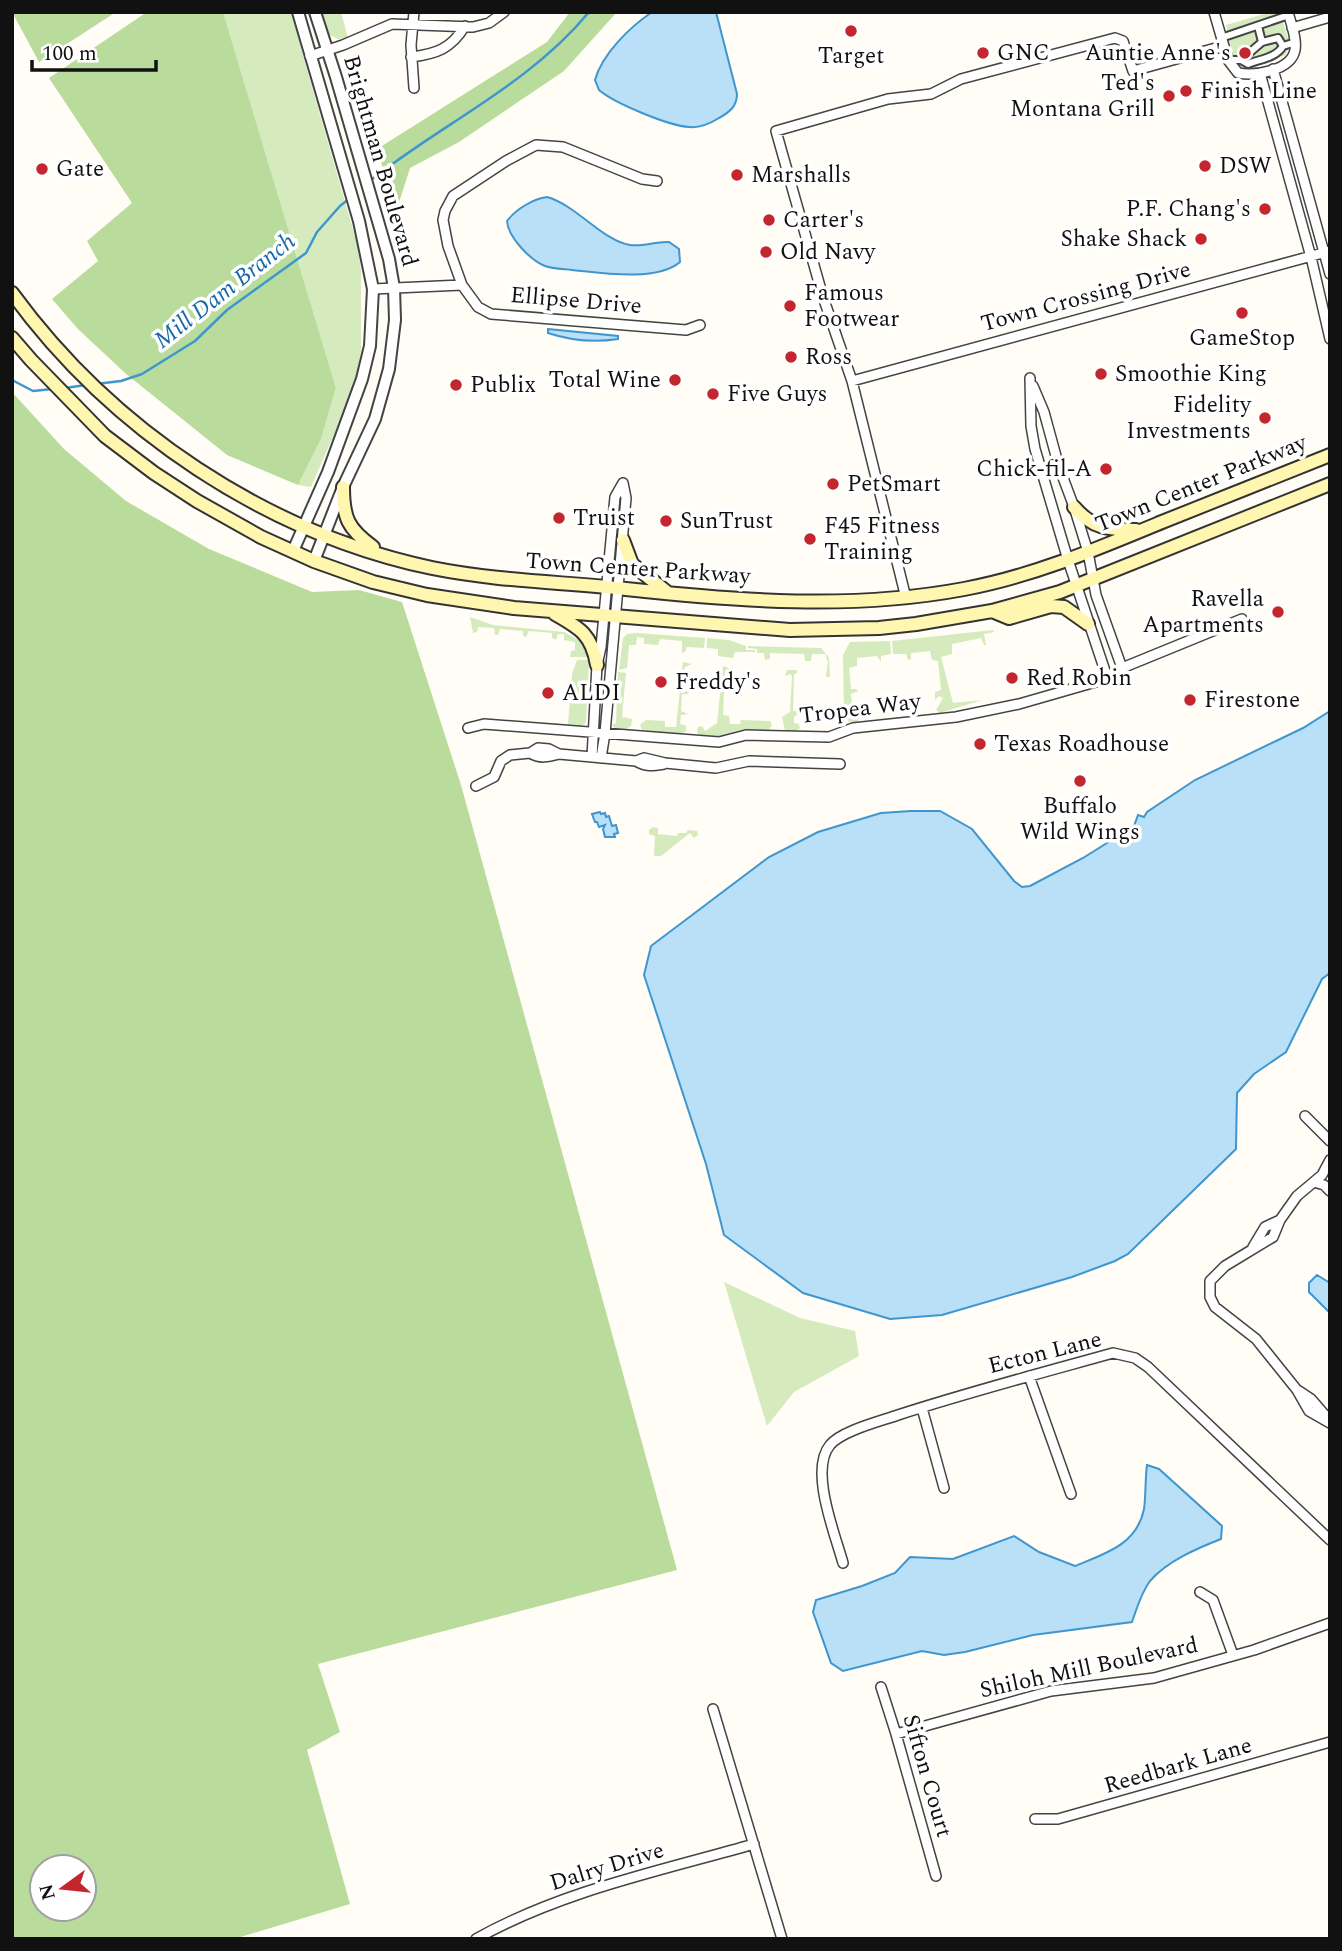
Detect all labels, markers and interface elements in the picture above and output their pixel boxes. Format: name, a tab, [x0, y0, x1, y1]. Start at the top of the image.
marker: Target	[843, 23, 859, 39]
scale bar	[32, 28, 156, 72]
place label: GNC	[997, 36, 1050, 71]
place label: Auntie Anne's	[1085, 36, 1231, 71]
text: 100 m	[42, 38, 97, 70]
place label: Target	[818, 39, 884, 74]
marker: GNC	[975, 45, 991, 61]
marker: Auntie Anne's	[1237, 45, 1253, 61]
street label: Brightman Boulevard	[333, 51, 427, 271]
place label: Ted's Montana Grill	[1010, 66, 1155, 127]
place label: Finish Line	[1200, 74, 1317, 109]
marker: Finish Line	[1178, 83, 1194, 99]
marker: Ted's Montana Grill	[1161, 88, 1177, 104]
place label: DSW	[1219, 149, 1272, 184]
place label: Gate	[56, 152, 104, 187]
place label: Marshalls	[751, 158, 851, 193]
marker: DSW	[1197, 158, 1213, 174]
marker: Gate	[34, 161, 50, 177]
marker: Marshalls	[729, 167, 745, 183]
place label: P.F. Chang's	[1126, 192, 1251, 227]
marker: P.F. Chang's	[1257, 201, 1273, 217]
place label: Carter's	[783, 203, 864, 238]
marker: Carter's	[761, 212, 777, 228]
place label: Shake Shack	[1061, 222, 1187, 257]
water label: Mill Dam Branch	[146, 224, 304, 358]
marker: Shake Shack	[1193, 231, 1209, 247]
place label: Old Navy	[780, 235, 876, 270]
marker: Old Navy	[758, 244, 774, 260]
street label: Town Crossing Drive	[977, 252, 1195, 342]
place label: Famous Footwear	[804, 276, 899, 337]
street label: Ellipse Drive	[509, 278, 643, 324]
marker: Famous Footwear	[782, 298, 798, 314]
marker: GameStop	[1234, 305, 1250, 321]
place label: GameStop	[1189, 321, 1295, 356]
place label: Ross	[805, 340, 852, 375]
marker: Ross	[783, 349, 799, 365]
place label: Smoothie King	[1115, 357, 1267, 392]
place label: Total Wine	[548, 363, 661, 398]
marker: Smoothie King	[1093, 366, 1109, 382]
place label: Publix	[470, 368, 536, 403]
marker: Total Wine	[667, 372, 683, 388]
marker: Publix	[448, 377, 464, 393]
place label: Five Guys	[727, 377, 828, 412]
marker: Five Guys	[705, 386, 721, 402]
place label: Fidelity Investments	[1126, 388, 1252, 449]
marker: Fidelity Investments	[1257, 410, 1273, 426]
street label: Town Center Parkway	[1090, 425, 1313, 542]
place label: Chick-fil-A	[976, 452, 1092, 487]
marker: Chick-fil-A	[1098, 461, 1114, 477]
place label: PetSmart	[847, 467, 941, 502]
marker: PetSmart	[825, 476, 841, 492]
place label: Truist	[573, 501, 635, 536]
place label: SunTrust	[680, 504, 773, 539]
place label: F45 Fitness Training	[824, 509, 941, 570]
marker: Truist	[551, 510, 567, 526]
marker: SunTrust	[658, 513, 674, 529]
marker: F45 Fitness Training	[802, 531, 818, 547]
street label: Town Center Parkway	[524, 544, 753, 594]
place label: Ravella Apartments	[1142, 582, 1264, 643]
marker: Ravella Apartments	[1270, 604, 1286, 620]
place label: Red Robin	[1026, 661, 1132, 696]
place label: Freddy's	[675, 665, 761, 700]
marker: Red Robin	[1004, 670, 1020, 686]
marker: Freddy's	[653, 674, 669, 690]
place label: ALDI	[562, 676, 620, 711]
place label: Firestone	[1204, 683, 1300, 718]
street label: Tropea Way	[797, 684, 924, 734]
marker: ALDI	[540, 685, 556, 701]
marker: Firestone	[1182, 692, 1198, 708]
place label: Texas Roadhouse	[994, 727, 1169, 762]
marker: Texas Roadhouse	[972, 736, 988, 752]
marker: Buffalo Wild Wings	[1072, 773, 1088, 789]
place label: Buffalo Wild Wings	[1020, 789, 1140, 850]
street label: Ecton Lane	[984, 1322, 1106, 1384]
street label: Shiloh Mill Boulevard	[977, 1628, 1202, 1708]
street label: Sifton Court	[893, 1710, 961, 1842]
street label: Reedbark Lane	[1100, 1728, 1256, 1804]
street label: Dalry Drive	[545, 1833, 669, 1901]
north arrow	[28, 1853, 98, 1923]
text: N	[32, 1881, 64, 1903]

